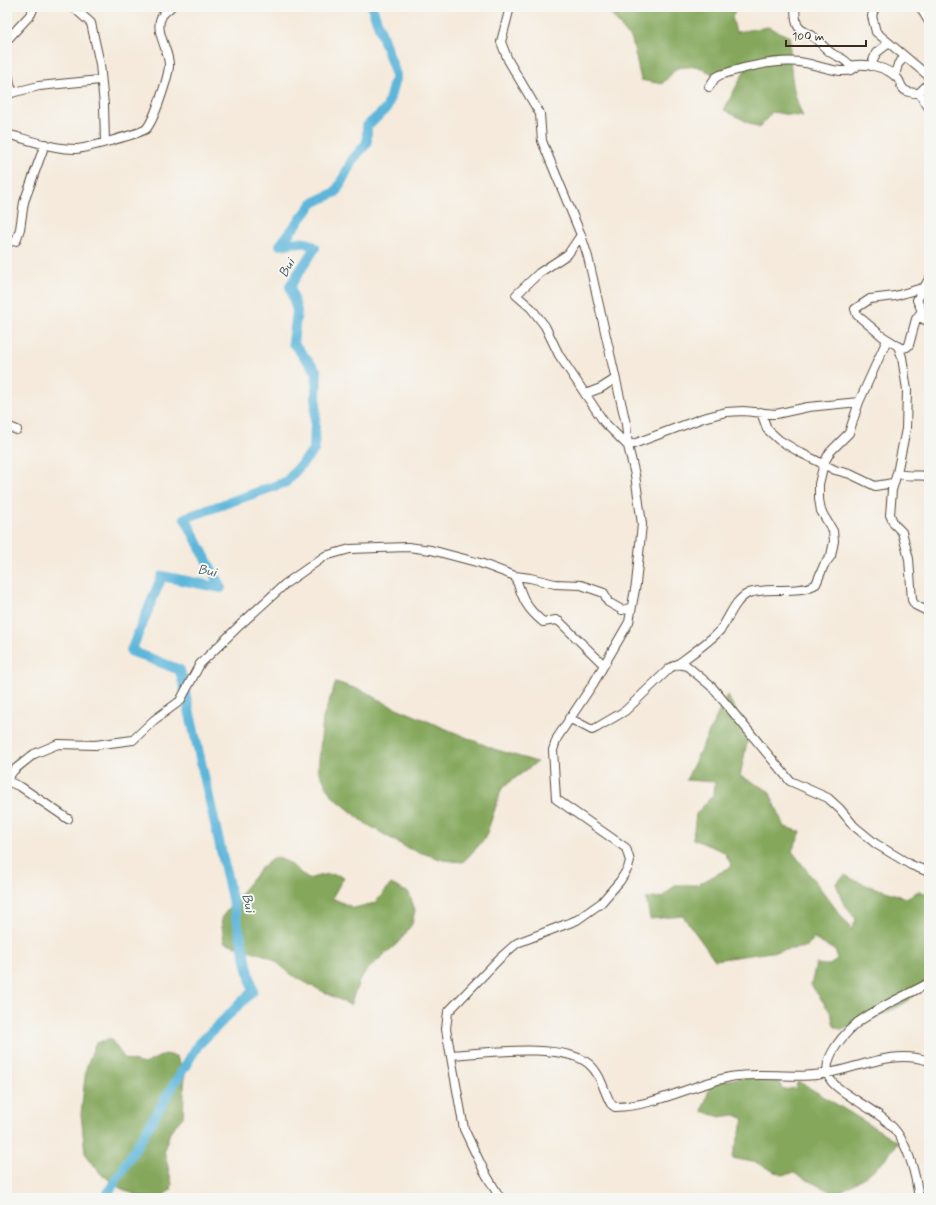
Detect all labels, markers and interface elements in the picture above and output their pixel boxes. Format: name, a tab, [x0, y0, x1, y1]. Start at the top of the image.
scale bar	[786, 22, 866, 48]
text: 100 m	[792, 29, 824, 45]
water label: Bui	[275, 254, 300, 281]
water label: Bui	[196, 560, 220, 582]
water label: Bui	[237, 892, 259, 916]

